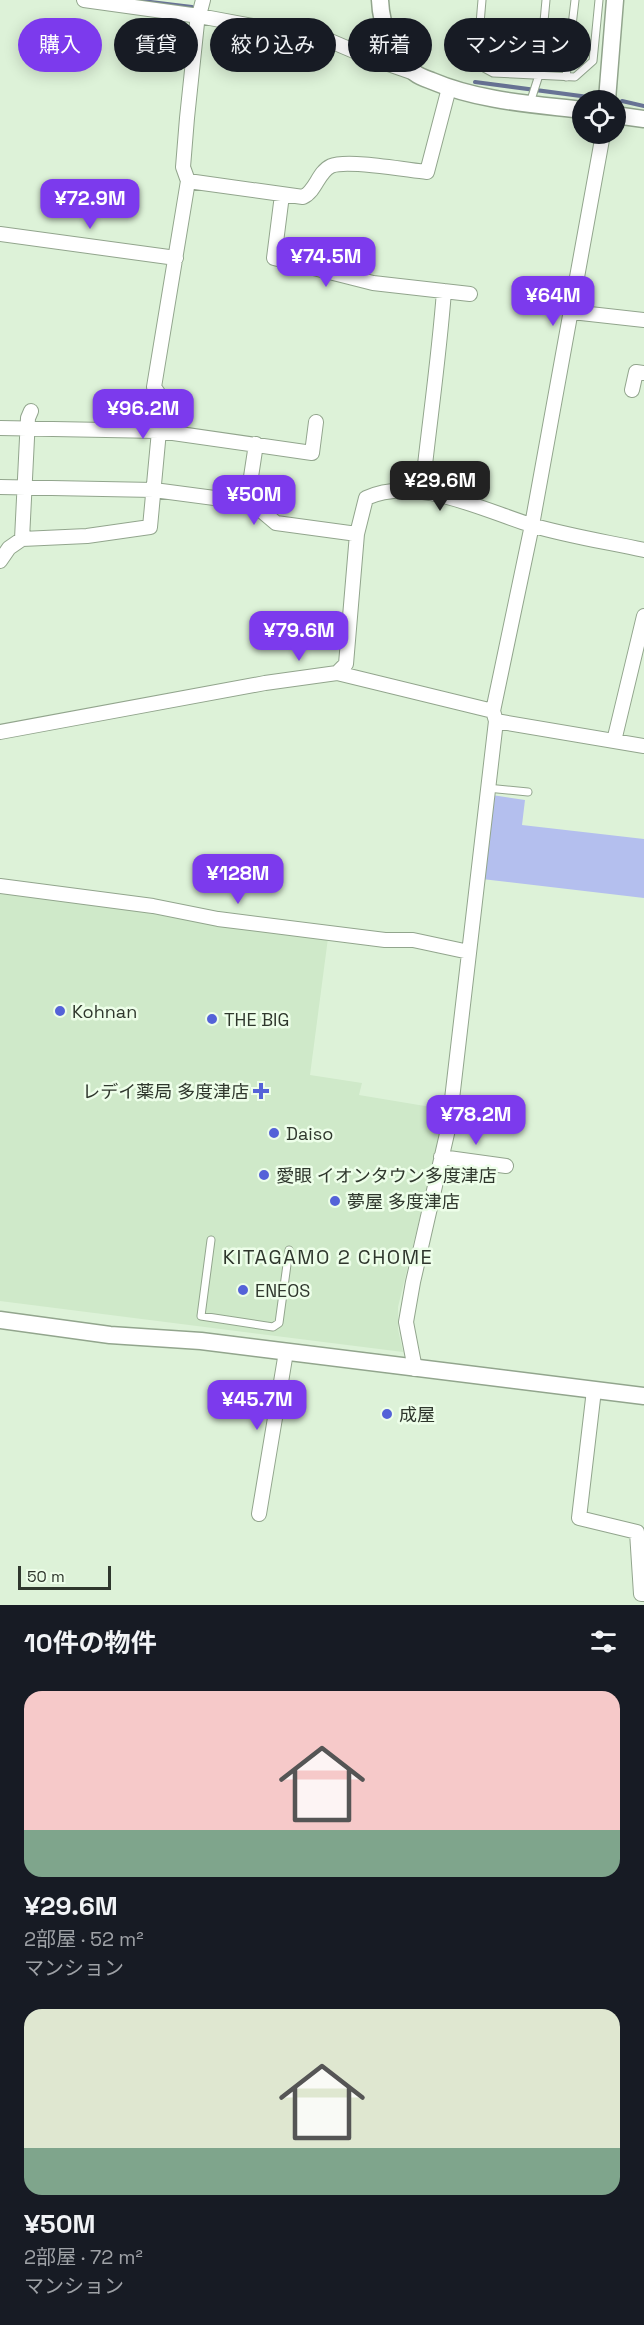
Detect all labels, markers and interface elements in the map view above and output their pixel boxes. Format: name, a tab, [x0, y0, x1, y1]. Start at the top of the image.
chip: 購入	[18, 18, 102, 72]
chip: 賃貸	[114, 18, 198, 72]
chip: 絞り込み	[210, 18, 336, 72]
chip: 新着	[348, 18, 432, 72]
chip: マンション	[444, 18, 591, 72]
map controls	[572, 90, 626, 144]
button: locate	[572, 90, 626, 144]
pin: ¥72.9M	[41, 179, 139, 230]
text: ¥72.9M	[54, 185, 126, 211]
pin: ¥74.5M	[277, 237, 375, 288]
text: ¥74.5M	[291, 243, 361, 269]
pin: ¥64M	[517, 276, 589, 327]
text: ¥64M	[525, 282, 581, 308]
pin: ¥96.2M	[94, 389, 192, 440]
text: ¥96.2M	[107, 395, 179, 421]
pin: ¥29.6M	[391, 461, 489, 512]
text: ¥29.6M	[404, 467, 476, 493]
pin: ¥50M	[218, 475, 290, 526]
text: ¥50M	[227, 481, 282, 507]
pin: ¥79.6M	[250, 611, 348, 662]
text: ¥79.6M	[263, 617, 335, 643]
pin: ¥128M	[196, 854, 280, 905]
text: ¥128M	[207, 860, 269, 886]
place label: Kohnan	[72, 1000, 137, 1023]
marker: Kohnan	[53, 1004, 67, 1018]
place label: THE BIG	[224, 1008, 289, 1031]
marker: THE BIG	[205, 1012, 219, 1026]
place label: レデイ薬局 多度津店	[82, 1080, 249, 1103]
marker: レデイ薬局 多度津店	[254, 1084, 268, 1098]
pin: ¥78.2M	[427, 1095, 525, 1146]
text: ¥78.2M	[441, 1101, 511, 1127]
place label: Daiso	[286, 1122, 333, 1145]
marker: Daiso	[267, 1126, 281, 1140]
place label: 愛眼 イオンタウン多度津店	[276, 1164, 497, 1187]
marker: 愛眼 イオンタウン多度津店	[257, 1168, 271, 1182]
place label: 夢屋 多度津店	[347, 1190, 460, 1213]
marker: 夢屋 多度津店	[328, 1194, 342, 1208]
district label: KITAGAMO 2 CHOME	[223, 1244, 433, 1270]
place label: ENEOS	[255, 1279, 310, 1302]
marker: ENEOS	[236, 1283, 250, 1297]
pin: ¥45.7M	[208, 1380, 306, 1431]
text: ¥45.7M	[221, 1386, 293, 1412]
place label: 成屋	[399, 1403, 435, 1426]
marker: 成屋	[380, 1407, 394, 1421]
scale bar	[18, 1563, 111, 1590]
text: 50 m	[27, 1566, 65, 1587]
icon: filters	[587, 1625, 620, 1658]
text: 10件の物件	[24, 1626, 157, 1660]
icon: home	[268, 1730, 376, 1838]
text: ¥29.6M	[24, 1889, 118, 1923]
text: 2部屋 · 52 m²	[24, 1926, 144, 1952]
text: マンション	[24, 1955, 124, 1981]
icon: home	[268, 2048, 376, 2156]
text: ¥50M	[24, 2207, 96, 2241]
text: 2部屋 · 72 m²	[24, 2244, 143, 2270]
text: マンション	[24, 2273, 124, 2299]

